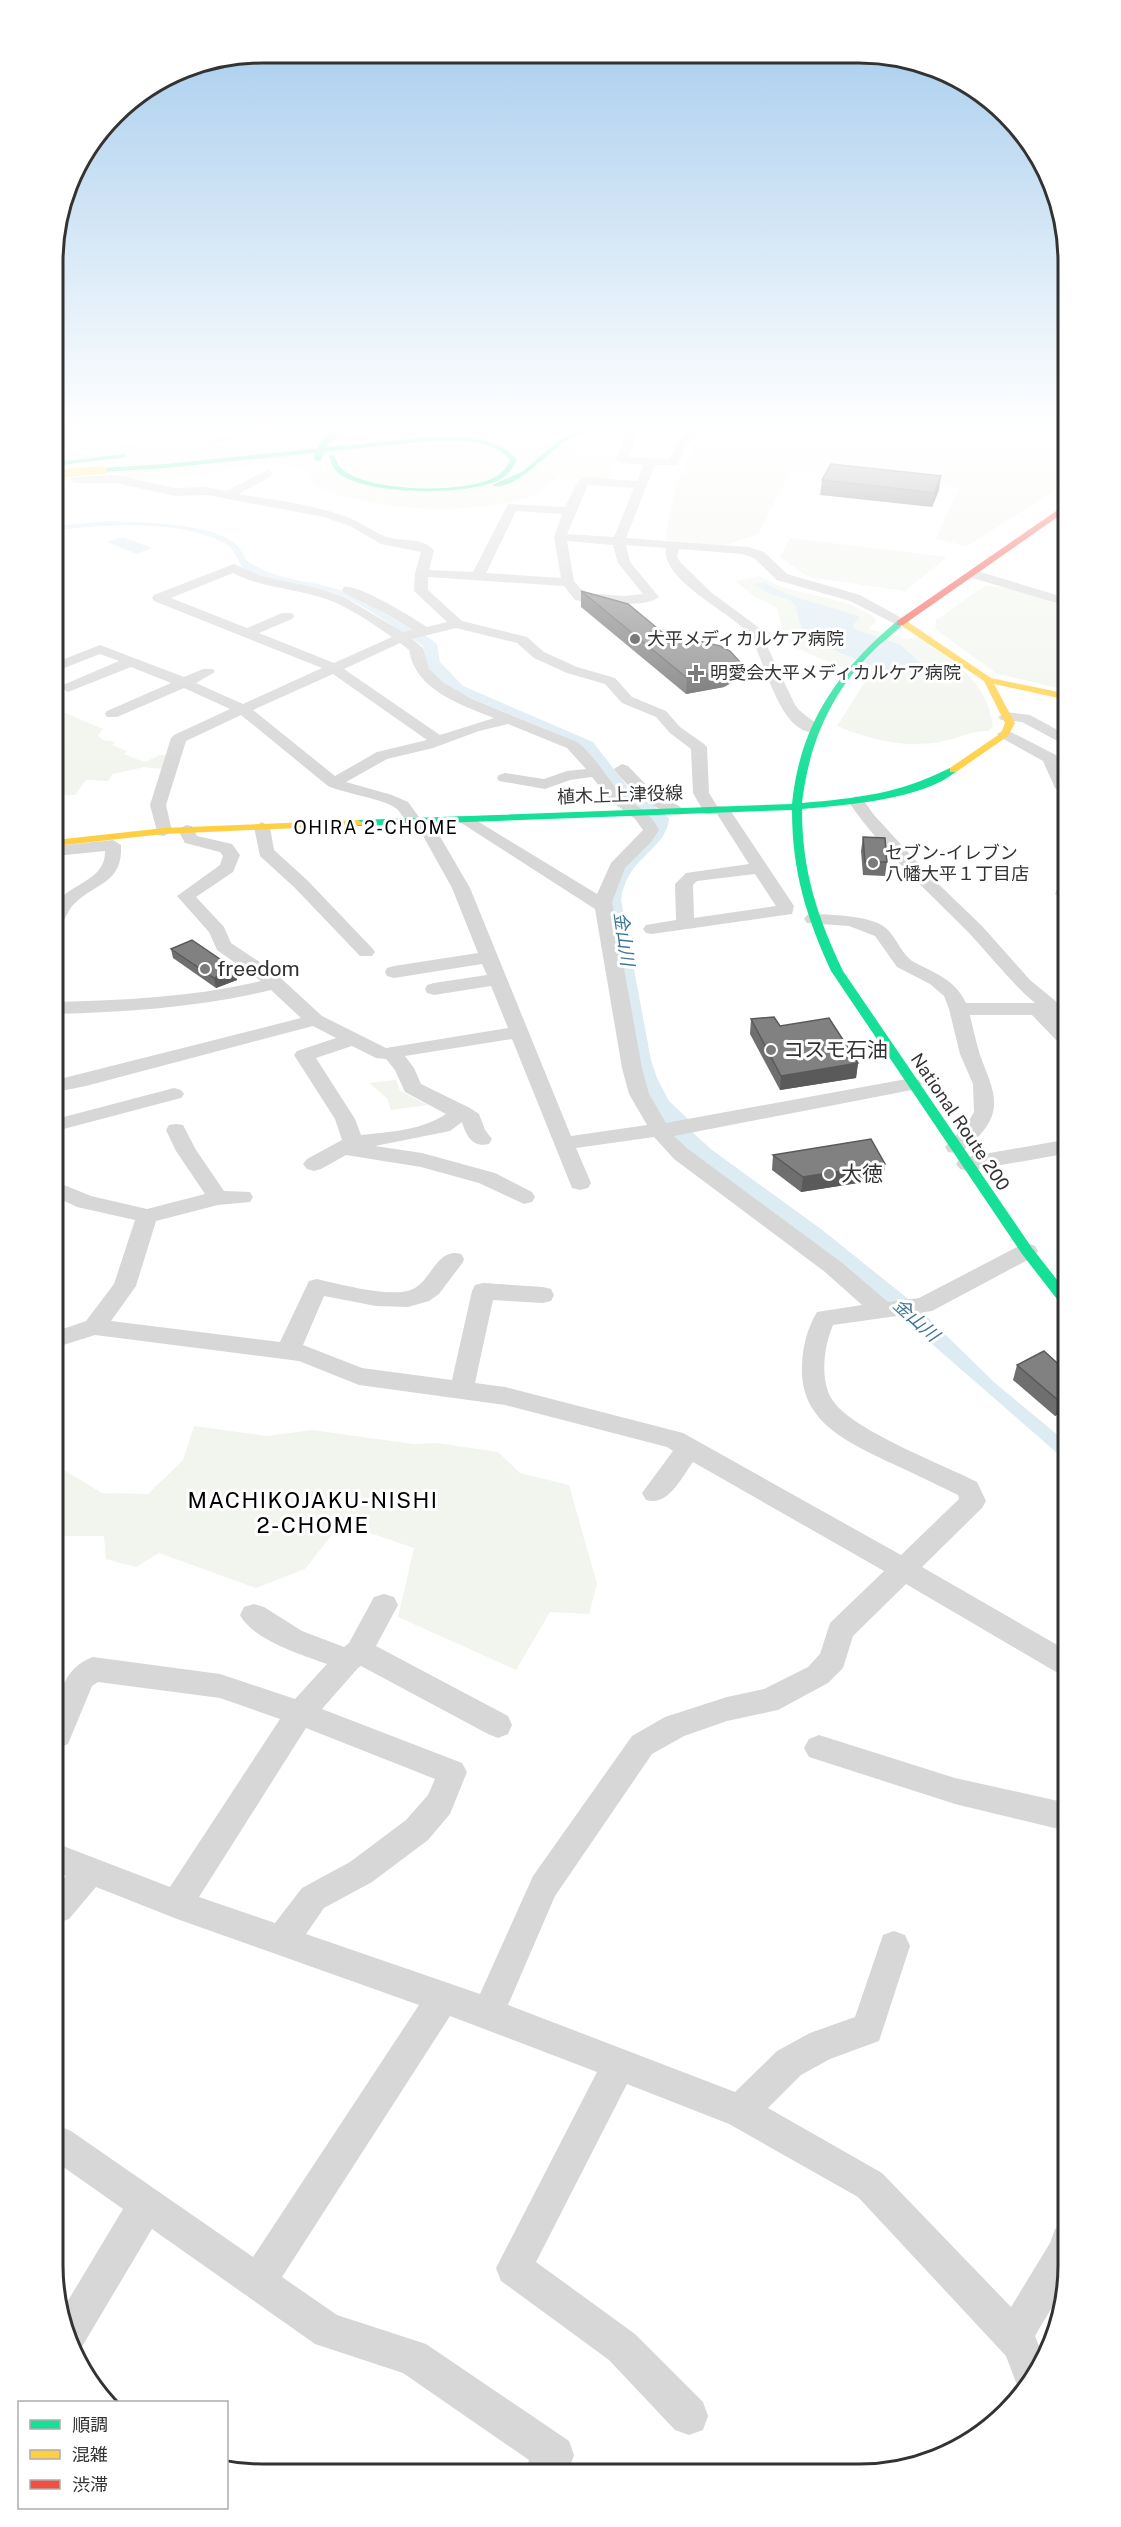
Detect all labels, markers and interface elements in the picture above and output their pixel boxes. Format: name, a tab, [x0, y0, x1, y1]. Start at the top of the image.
place label: 大平メディカルケア病院	[647, 628, 844, 649]
marker: 大平メディカルケア病院	[628, 632, 642, 646]
place label: 明愛会大平メディカルケア病院	[710, 662, 961, 683]
marker: 明愛会大平メディカルケア病院	[687, 664, 705, 682]
street label: 植木上上津役線	[557, 782, 683, 807]
district label: OHIRA 2-CHOME	[293, 817, 459, 838]
place label: セブン-イレブン 八幡大平１丁目店	[885, 842, 1029, 884]
marker: セブン-イレブン 八幡大平１丁目店	[866, 856, 880, 870]
water label: 金山川	[610, 911, 639, 969]
place label: freedom	[217, 956, 300, 981]
marker: freedom	[198, 962, 212, 976]
place label: コスモ石油	[783, 1037, 888, 1062]
marker: コスモ石油	[764, 1043, 778, 1057]
street label: National Route 200	[907, 1049, 1014, 1194]
place label: 大徳	[841, 1161, 883, 1186]
marker: 大徳	[822, 1167, 836, 1181]
water label: 金山川	[889, 1294, 945, 1347]
district label: MACHIKOJAKU-NISHI 2-CHOME	[187, 1487, 439, 1538]
legend	[18, 2401, 228, 2509]
text: 順調	[72, 2414, 108, 2435]
text: 混雑	[72, 2444, 108, 2465]
text: 渋滞	[72, 2474, 108, 2495]

